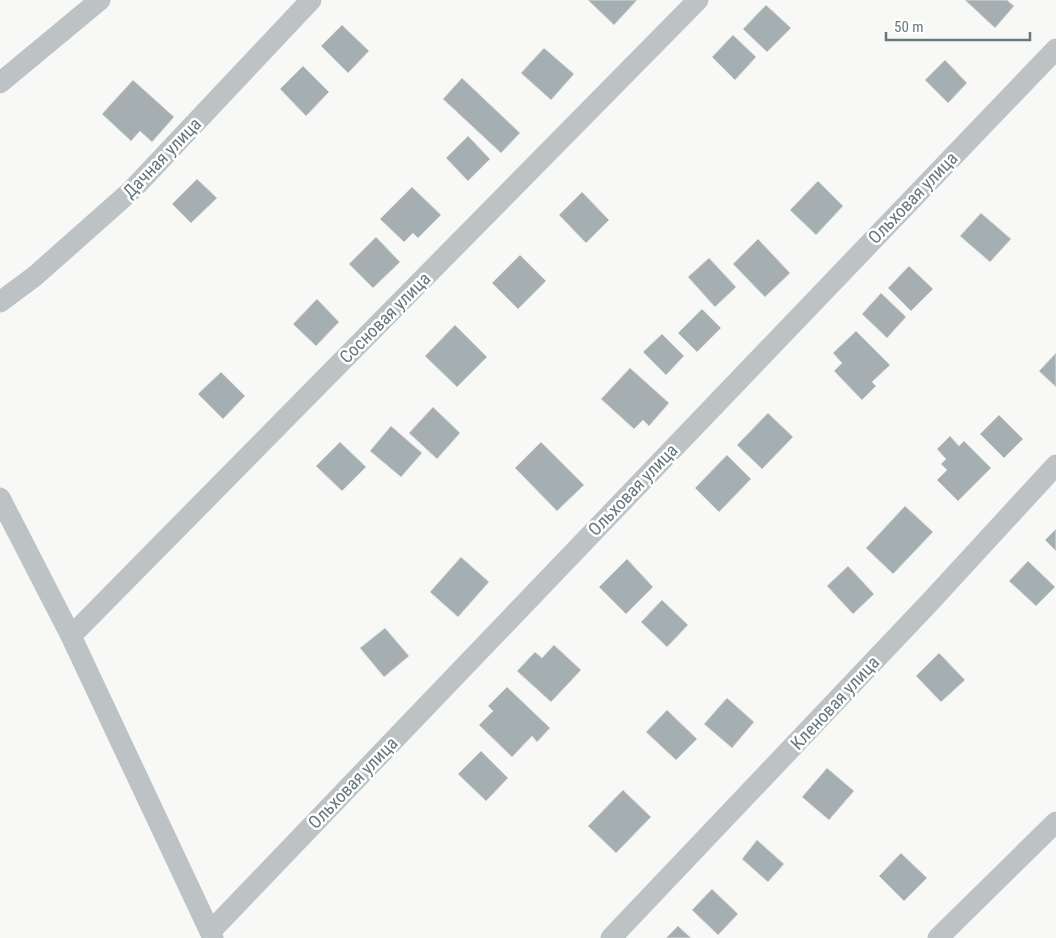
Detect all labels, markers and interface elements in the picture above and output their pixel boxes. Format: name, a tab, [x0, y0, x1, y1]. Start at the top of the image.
scale bar	[886, 10, 1030, 42]
text: 50 m	[894, 18, 924, 36]
street label: Дачная улица	[118, 113, 205, 202]
street label: Ольховая улица	[864, 147, 962, 248]
street label: Сосновая улица	[335, 268, 434, 367]
street label: Ольховая улица	[584, 439, 682, 540]
street label: Кленовая улица	[786, 652, 883, 754]
street label: Ольховая улица	[304, 732, 402, 833]

